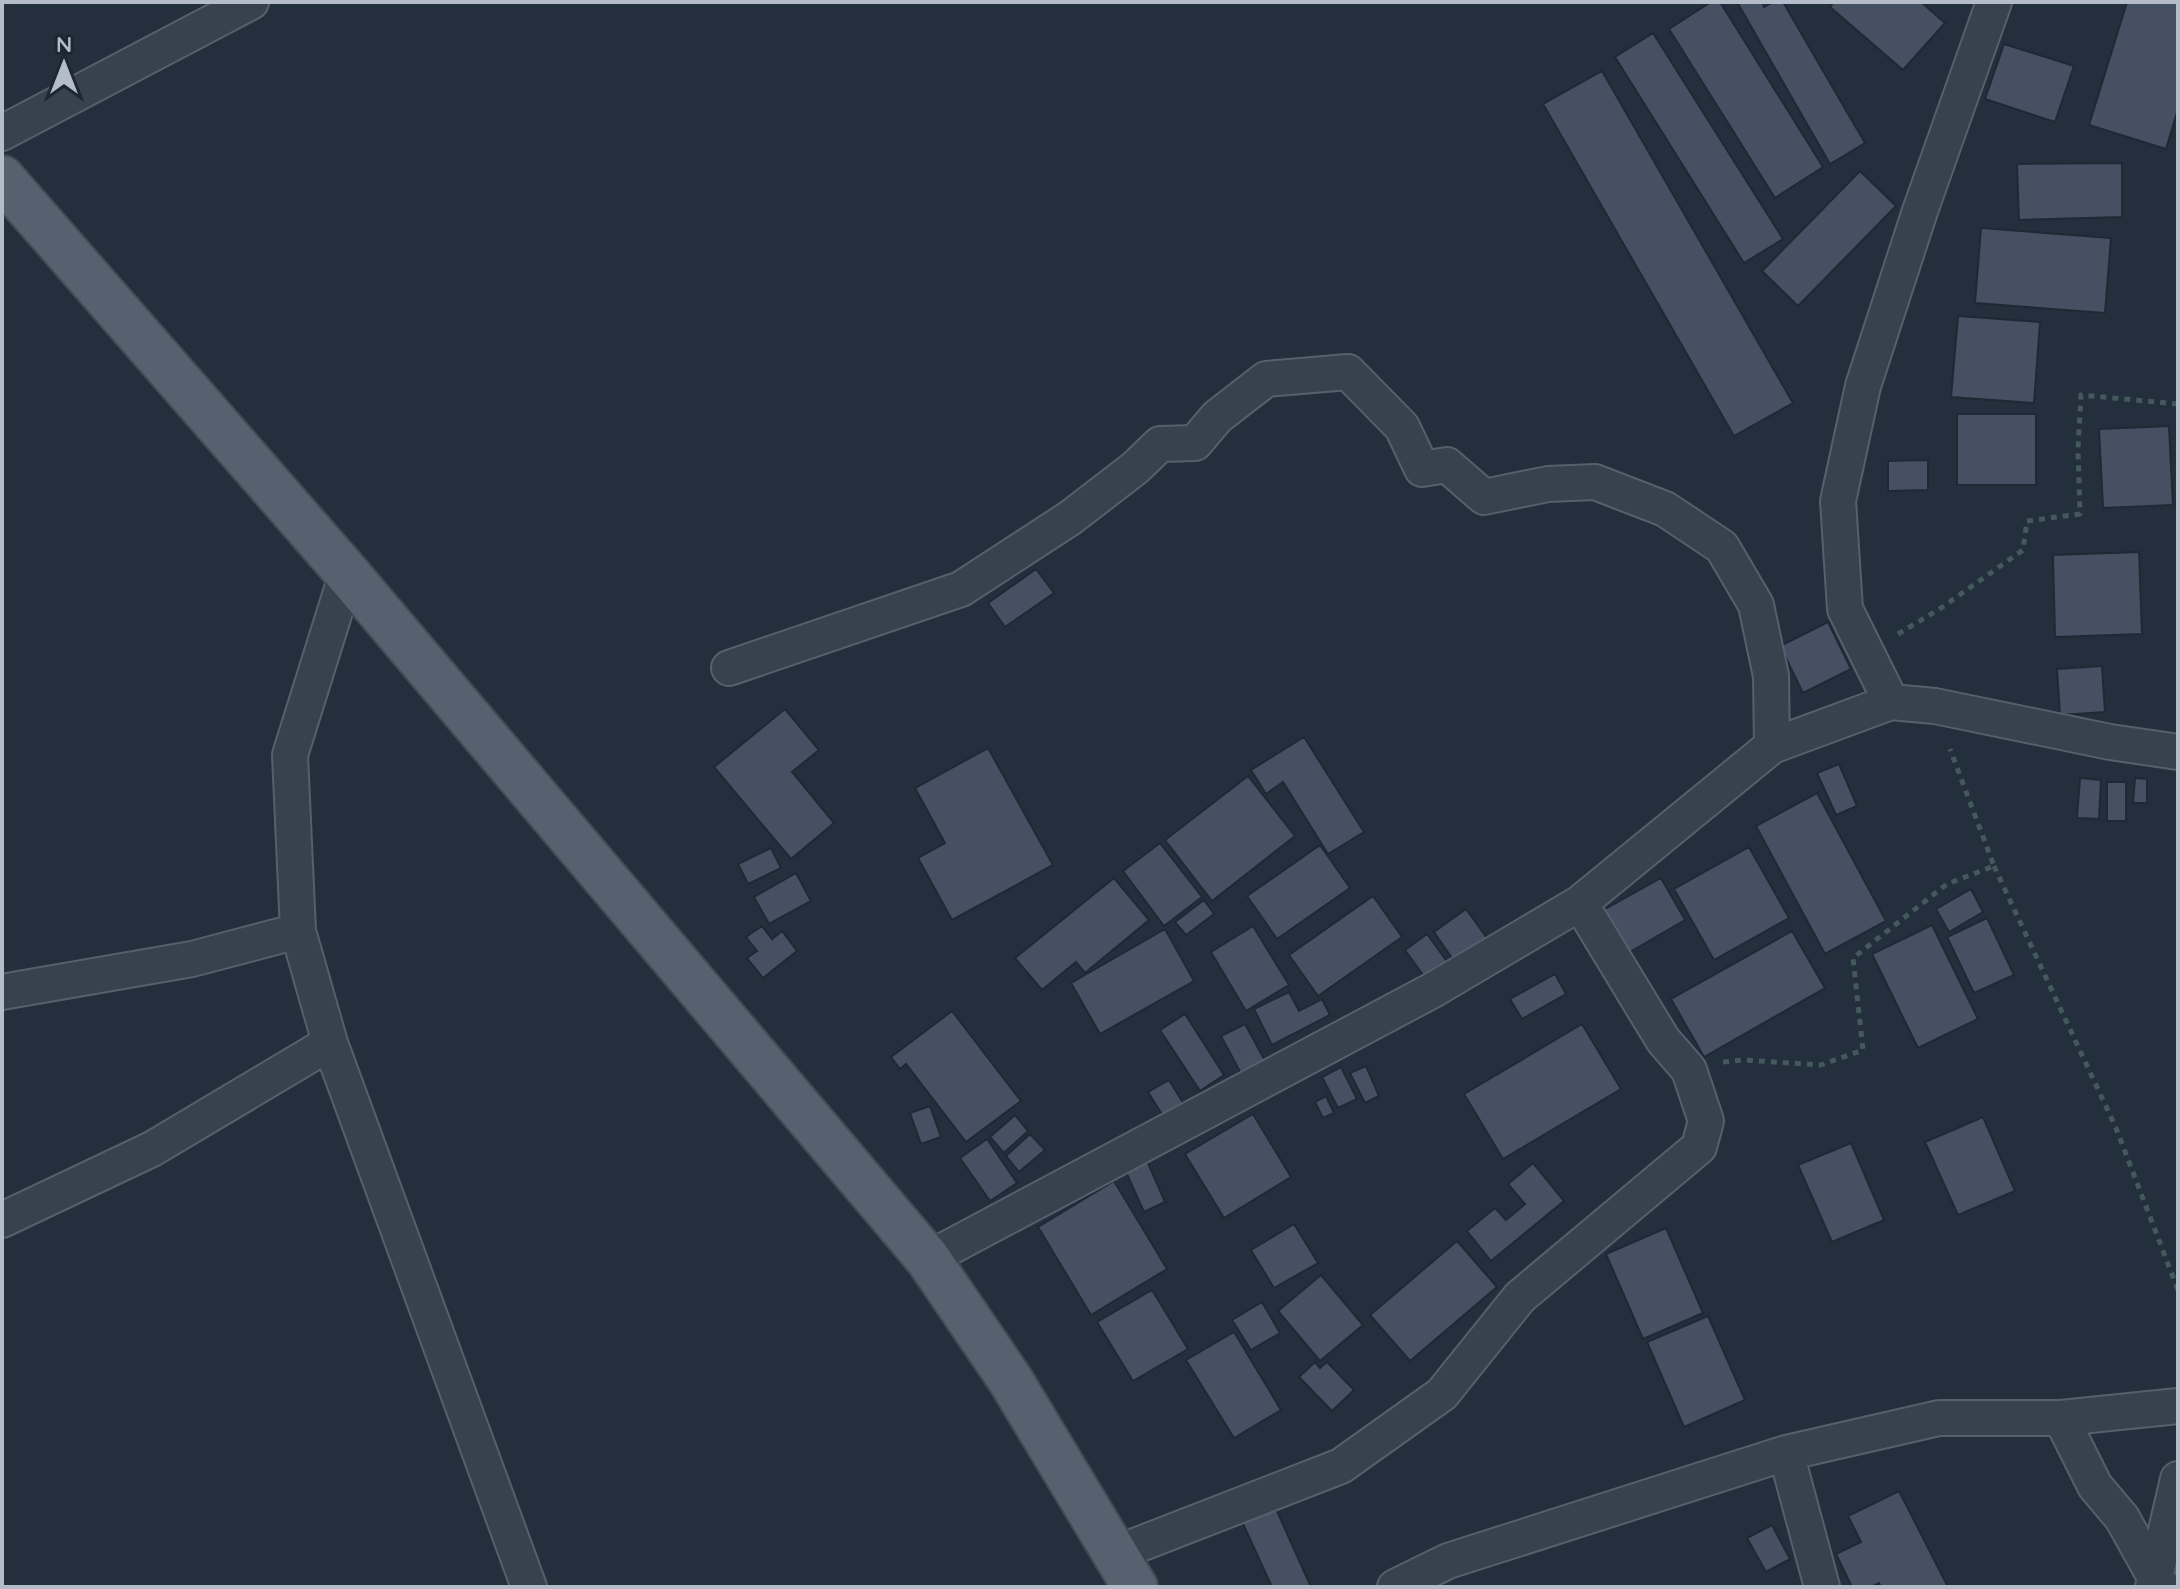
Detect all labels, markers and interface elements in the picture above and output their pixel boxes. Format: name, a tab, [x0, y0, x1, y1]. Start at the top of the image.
north arrow	[24, 24, 104, 104]
text: N	[56, 30, 72, 58]

